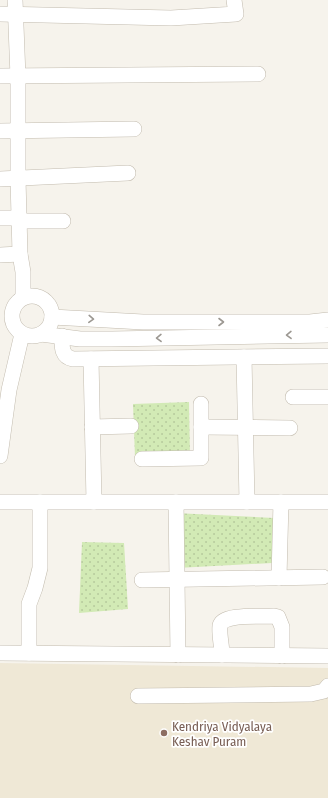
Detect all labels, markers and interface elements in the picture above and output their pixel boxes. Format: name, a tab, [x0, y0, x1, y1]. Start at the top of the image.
one-way arrow	[88, 315, 94, 323]
one-way arrow	[218, 318, 224, 326]
one-way arrow	[286, 331, 292, 340]
one-way arrow	[156, 334, 162, 342]
place label: Kendriya Vidyalaya Keshav Puram	[172, 719, 272, 749]
marker: Kendriya Vidyalaya Keshav Puram	[159, 728, 169, 738]

